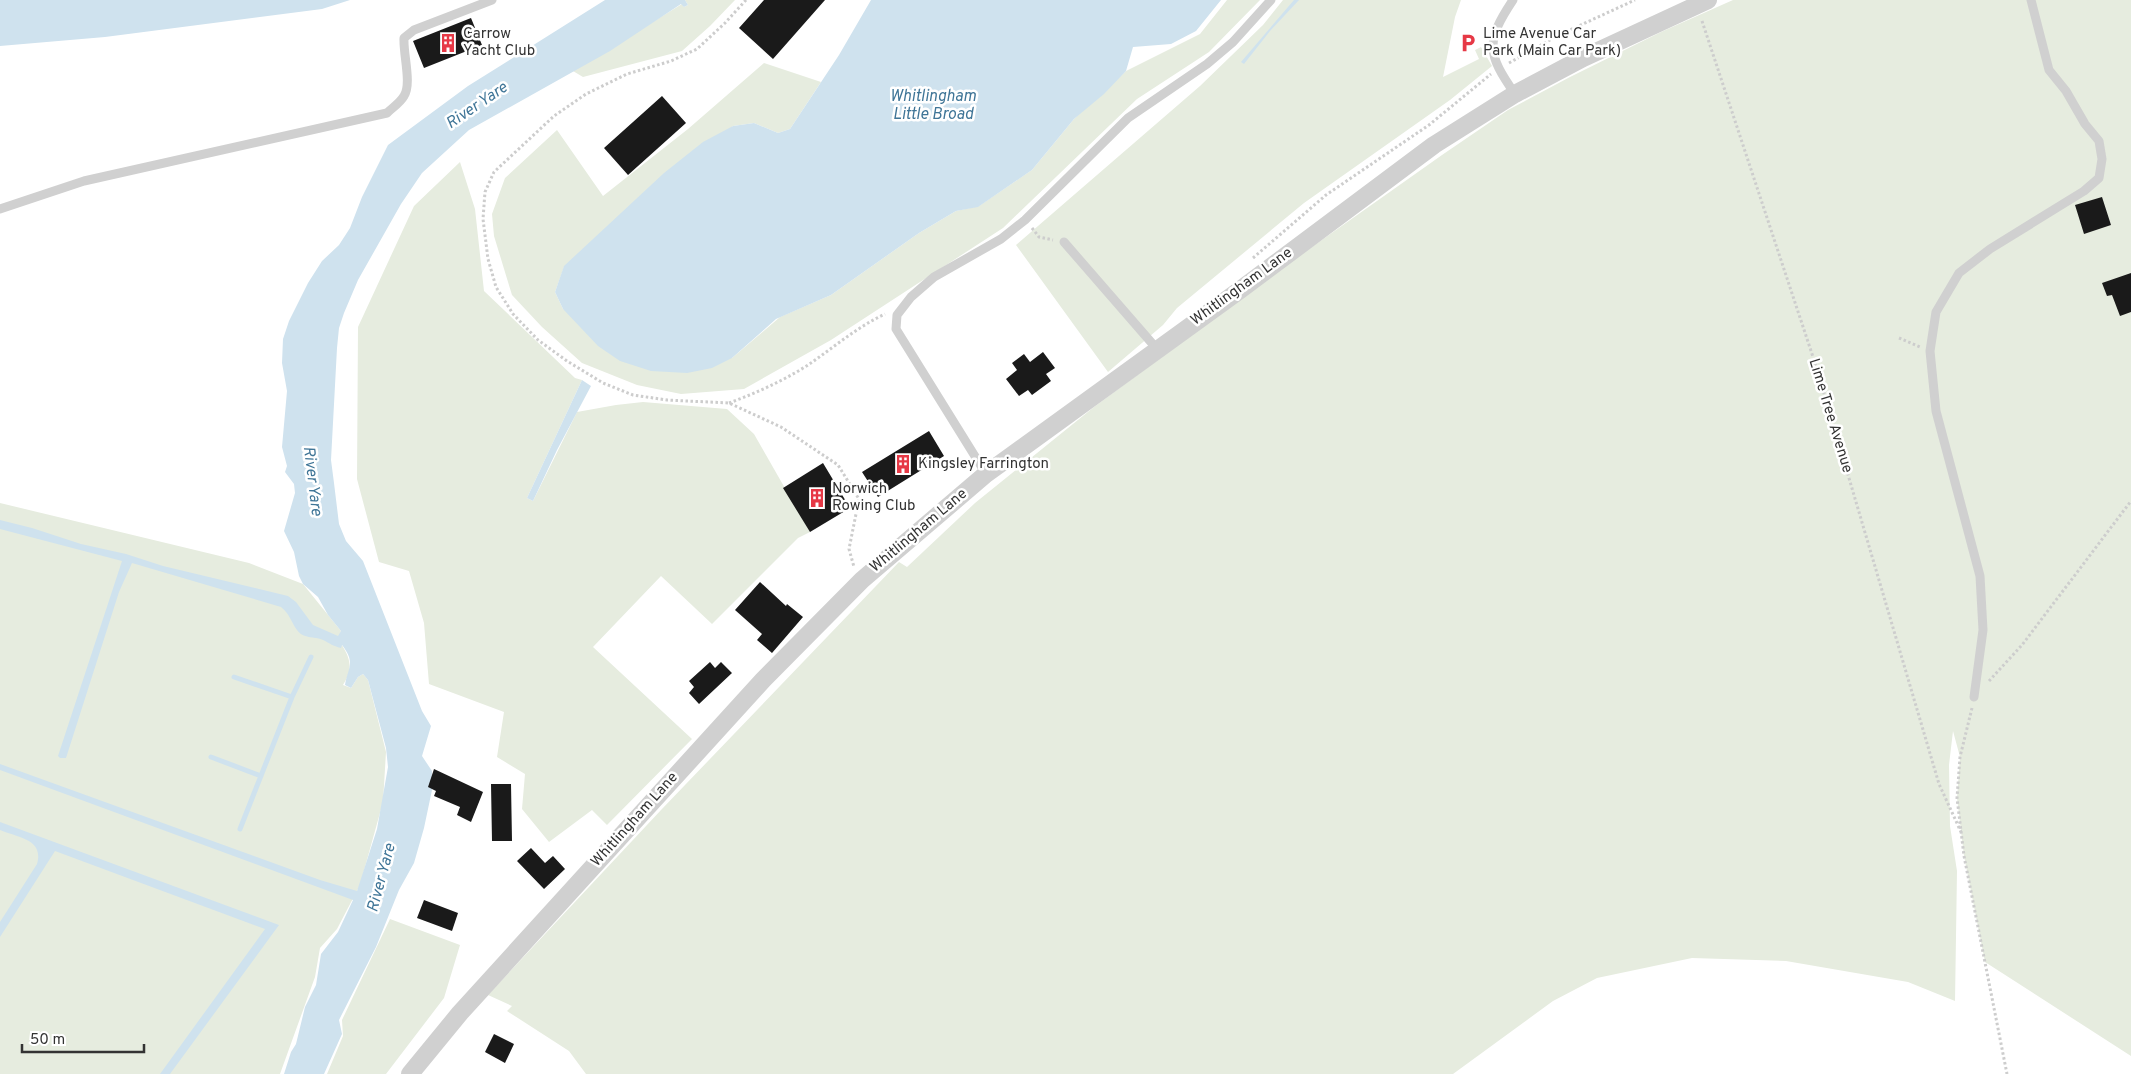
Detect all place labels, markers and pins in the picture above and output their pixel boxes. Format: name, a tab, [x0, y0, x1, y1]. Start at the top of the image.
place label: Carrow Yacht Club	[463, 25, 535, 61]
place label: Lime Avenue Car Park (Main Car Park)	[1483, 25, 1621, 61]
building icon: Carrow Yacht Club	[437, 32, 459, 54]
parking icon: Lime Avenue Car Park (Main Car Park)	[1457, 32, 1479, 54]
building icon: Kingsley Farrington	[892, 453, 914, 475]
place label: Kingsley Farrington	[918, 455, 1049, 474]
place label: Norwich Rowing Club	[832, 480, 916, 516]
building icon: Norwich Rowing Club	[806, 487, 828, 509]

